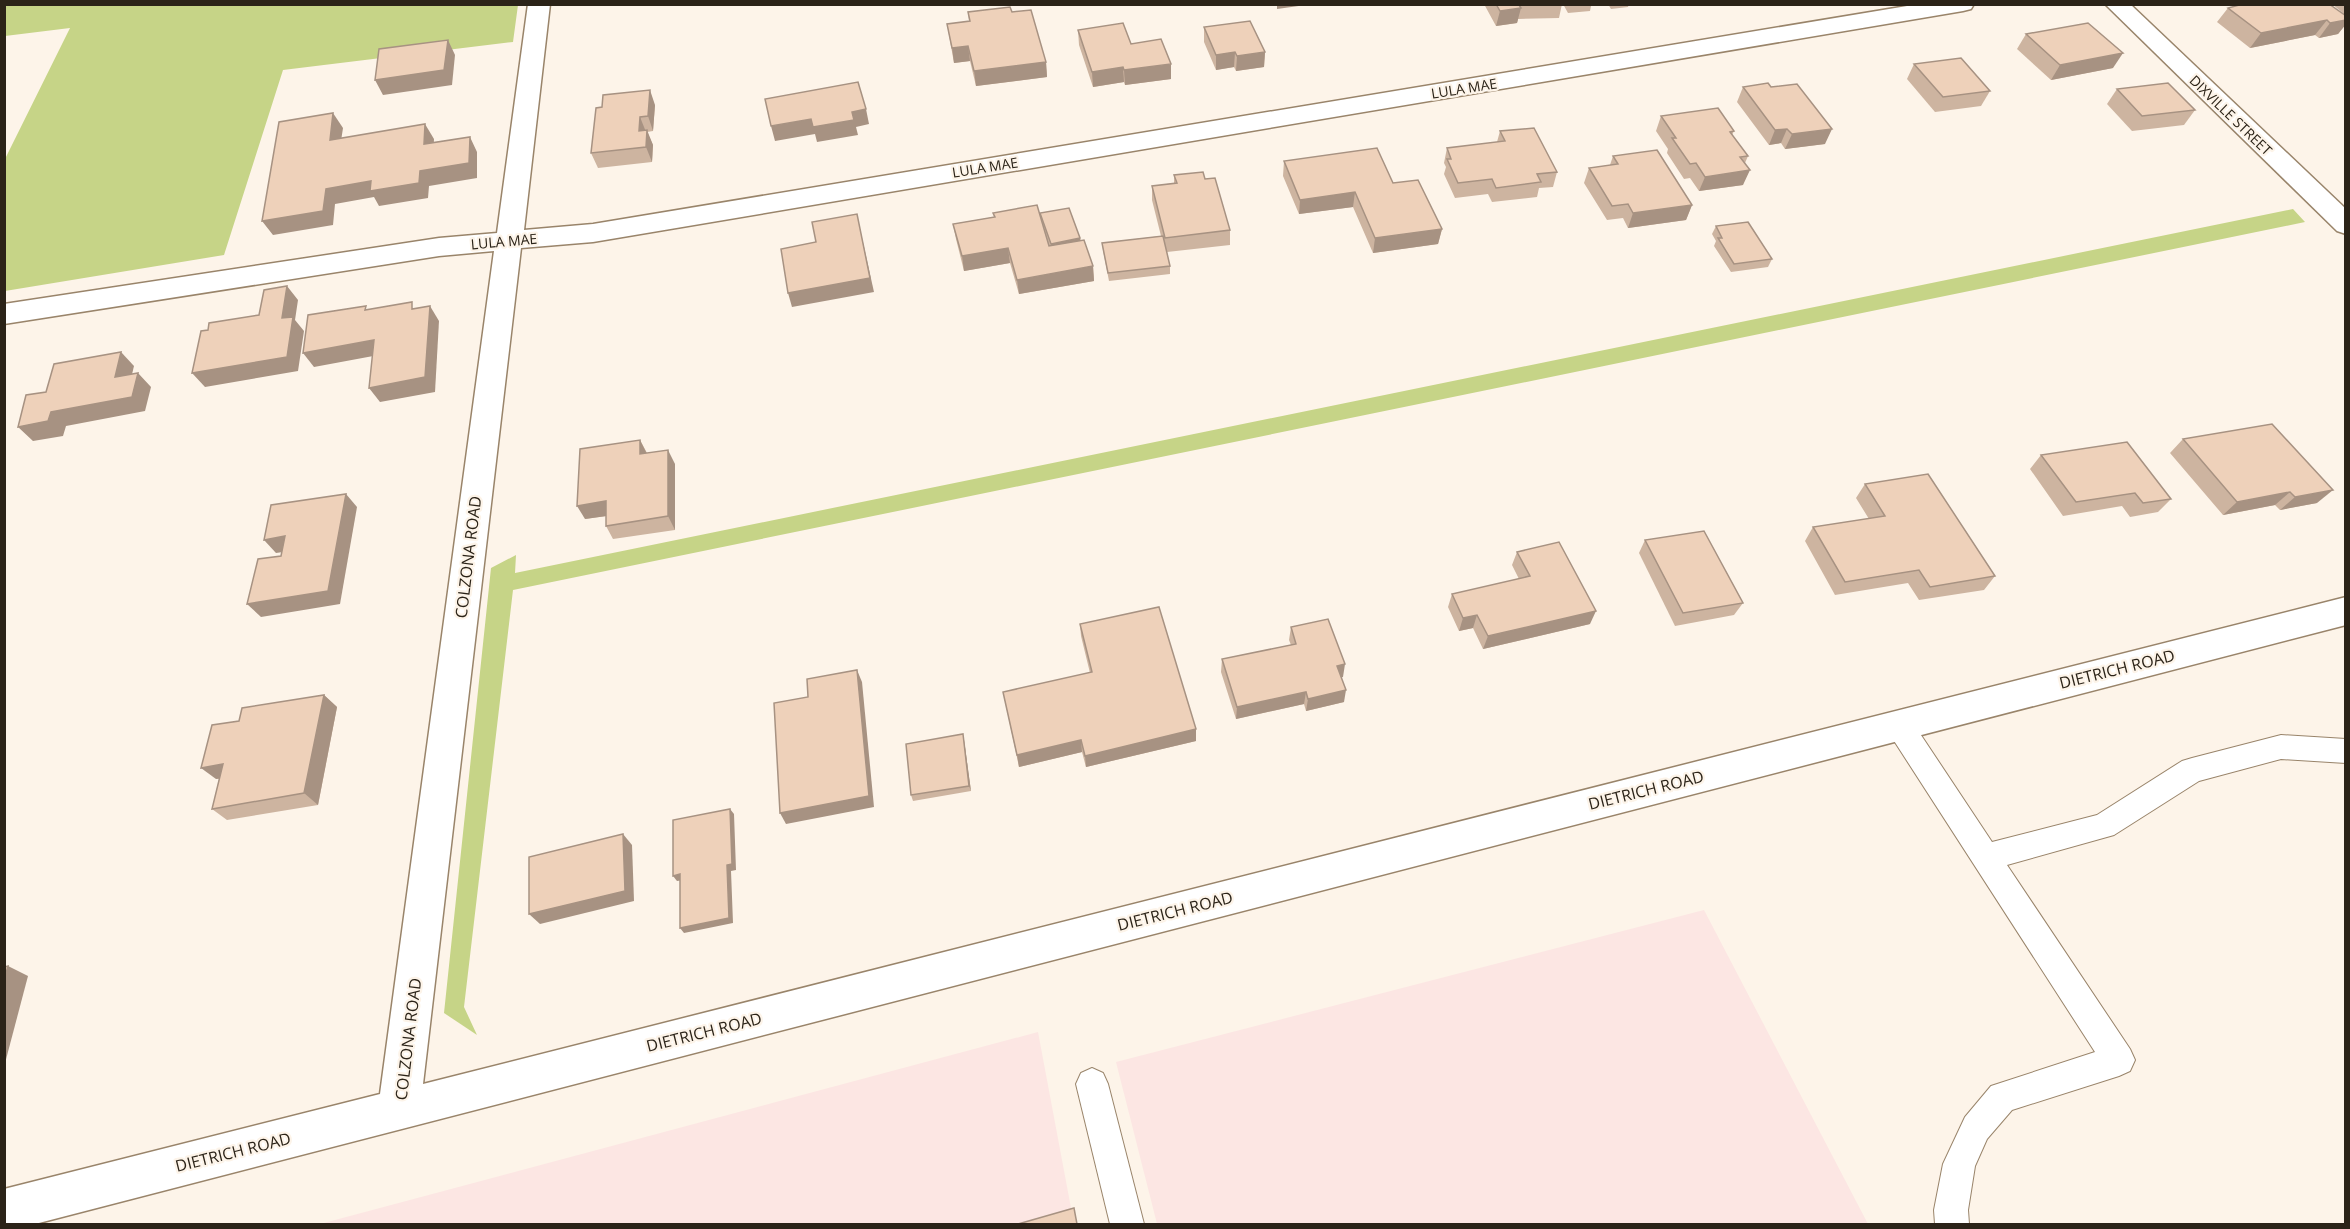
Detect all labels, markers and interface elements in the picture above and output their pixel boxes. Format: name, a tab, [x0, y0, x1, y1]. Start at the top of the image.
street label: DIXVILLE STREET	[2186, 71, 2277, 159]
street label: LULA MAE	[1430, 73, 1498, 103]
street label: LULA MAE	[951, 152, 1019, 182]
street label: LULA MAE	[470, 229, 538, 253]
street label: COLZONA ROAD	[450, 495, 486, 619]
street label: DIETRICH ROAD	[2057, 644, 2177, 694]
street label: DIETRICH ROAD	[1586, 765, 1706, 815]
street label: DIETRICH ROAD	[1115, 886, 1235, 936]
street label: COLZONA ROAD	[390, 977, 426, 1101]
street label: DIETRICH ROAD	[644, 1007, 764, 1057]
street label: DIETRICH ROAD	[173, 1127, 293, 1177]

